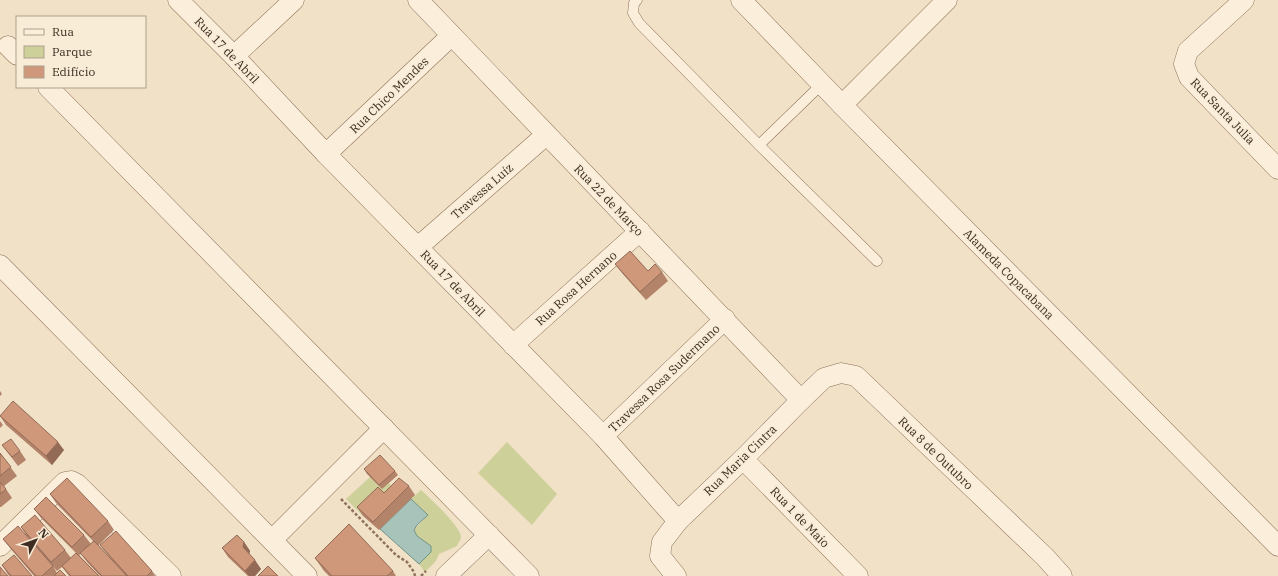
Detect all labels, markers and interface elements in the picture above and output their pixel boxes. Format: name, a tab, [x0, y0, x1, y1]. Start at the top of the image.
street label: Rua 17 de Abril	[192, 14, 263, 87]
legend	[16, 16, 146, 88]
text: Rua	[52, 24, 74, 39]
text: Parque	[52, 44, 92, 59]
street label: Rua Chico Mendes	[347, 54, 432, 136]
text: Edifício	[52, 64, 96, 79]
street label: Rua Santa Julia	[1188, 75, 1259, 148]
street label: Travessa Luíz	[448, 160, 516, 222]
street label: Rua 22 de Março	[571, 161, 647, 239]
street label: Alameda Copacabana	[961, 226, 1058, 323]
street label: Rua 17 de Abril	[418, 247, 489, 320]
street label: Rua Rosa Hernano	[532, 247, 620, 329]
street label: Travessa Rosa Sudermano	[605, 321, 723, 435]
street label: Rua 8 de Outubro	[895, 413, 977, 493]
street label: Rua Maria Cintra	[700, 421, 780, 499]
street label: Rua 1 de Maio	[767, 483, 833, 551]
north arrow	[16, 520, 56, 560]
text: N	[35, 526, 52, 542]

